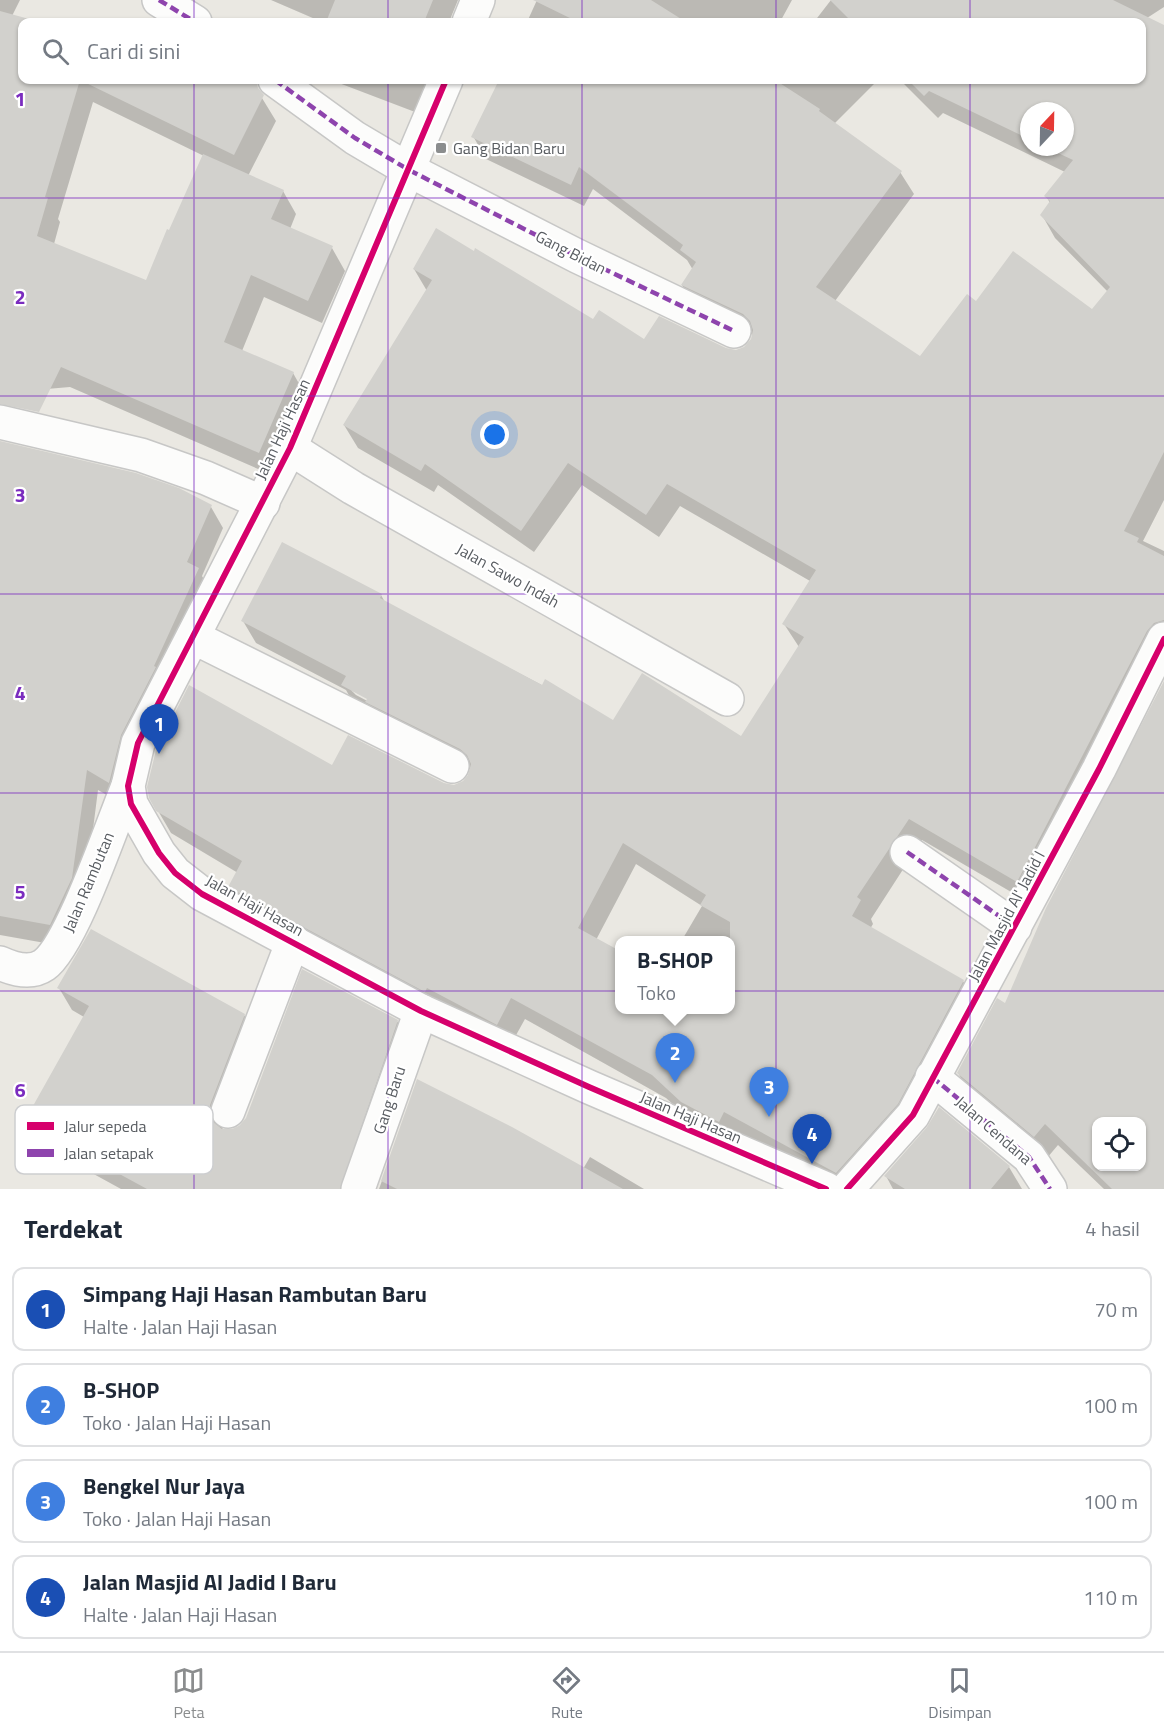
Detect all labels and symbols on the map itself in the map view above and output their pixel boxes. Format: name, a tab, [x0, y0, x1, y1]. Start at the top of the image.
text: 1	[14, 83, 26, 114]
north arrow	[1020, 102, 1074, 156]
place label: Gang Bidan Baru	[453, 136, 565, 160]
marker: Gang Bidan Baru	[434, 141, 448, 155]
street label: Gang Bidan	[531, 224, 611, 280]
text: 2	[14, 281, 26, 312]
street label: Jalan Haji Hasan	[248, 375, 316, 483]
your location	[480, 420, 509, 449]
text: 3	[14, 479, 26, 510]
street label: Jalan Sawo Indah	[452, 537, 564, 613]
text: 4	[14, 677, 26, 708]
pin: 1	[140, 704, 178, 754]
street label: Jalan Rambutan	[56, 828, 120, 936]
street label: Jalan Masjid Al' Jadid I	[961, 846, 1051, 986]
street label: Jalan Haji Hasan	[202, 868, 308, 942]
text: 5	[14, 876, 26, 907]
pin: 2	[656, 1034, 694, 1083]
street label: Gang Baru	[367, 1063, 411, 1137]
pin: 3	[750, 1068, 788, 1117]
text: 6	[14, 1074, 26, 1105]
street label: Jalan Haji Hasan	[636, 1085, 746, 1149]
street label: Jalan Cendana	[950, 1090, 1038, 1170]
legend	[15, 1105, 213, 1174]
text: Jalur sepeda	[64, 1114, 146, 1138]
pin: 4	[792, 1114, 832, 1164]
text: Jalan setapak	[64, 1141, 154, 1165]

